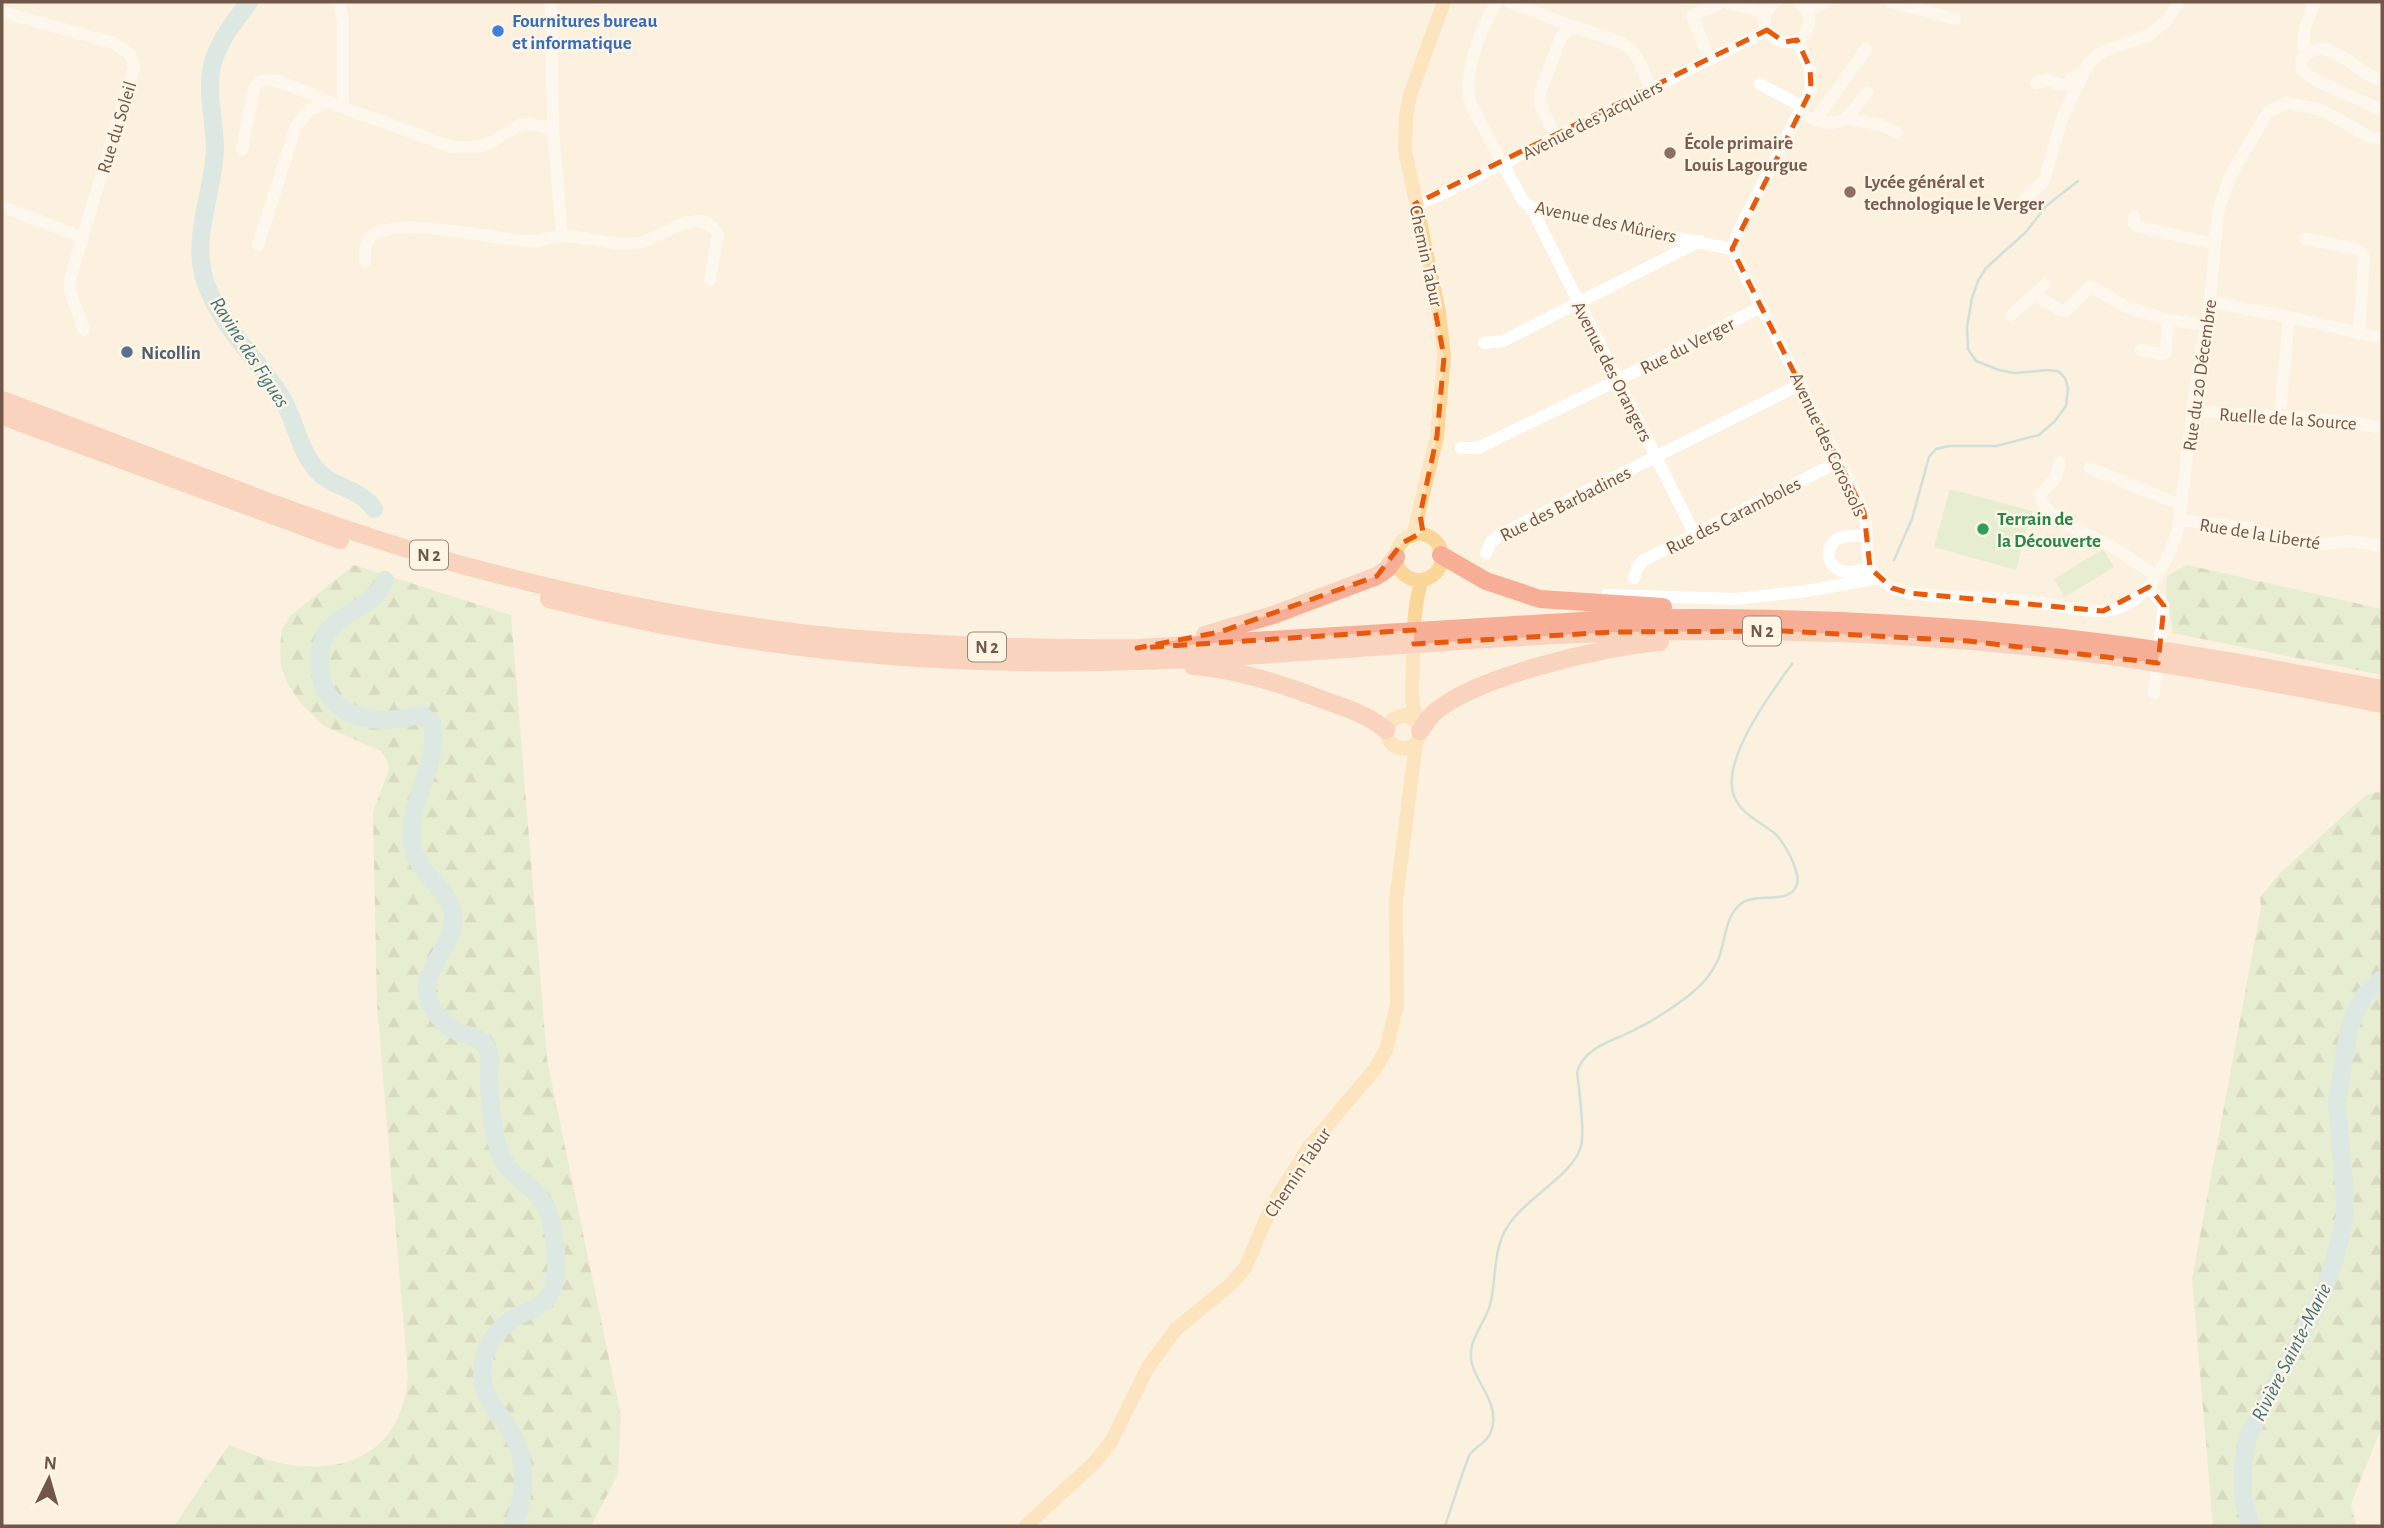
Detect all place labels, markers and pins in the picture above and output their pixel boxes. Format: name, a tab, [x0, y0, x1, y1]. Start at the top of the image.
place label: Fournitures bureau et informatique	[512, 12, 657, 53]
marker: Fournitures bureau et informatique	[490, 23, 506, 39]
place label: École primaire Louis Lagourgue	[1684, 132, 1807, 175]
marker: École primaire Louis Lagourgue	[1662, 145, 1678, 161]
place label: Lycée général et technologique le Verger	[1864, 173, 2044, 214]
marker: Lycée général et technologique le Verger	[1842, 184, 1858, 200]
marker: Nicollin	[119, 344, 135, 360]
place label: Nicollin	[141, 344, 201, 363]
place label: Terrain de la Découverte	[1997, 510, 2101, 551]
marker: Terrain de la Découverte	[1975, 521, 1991, 537]

